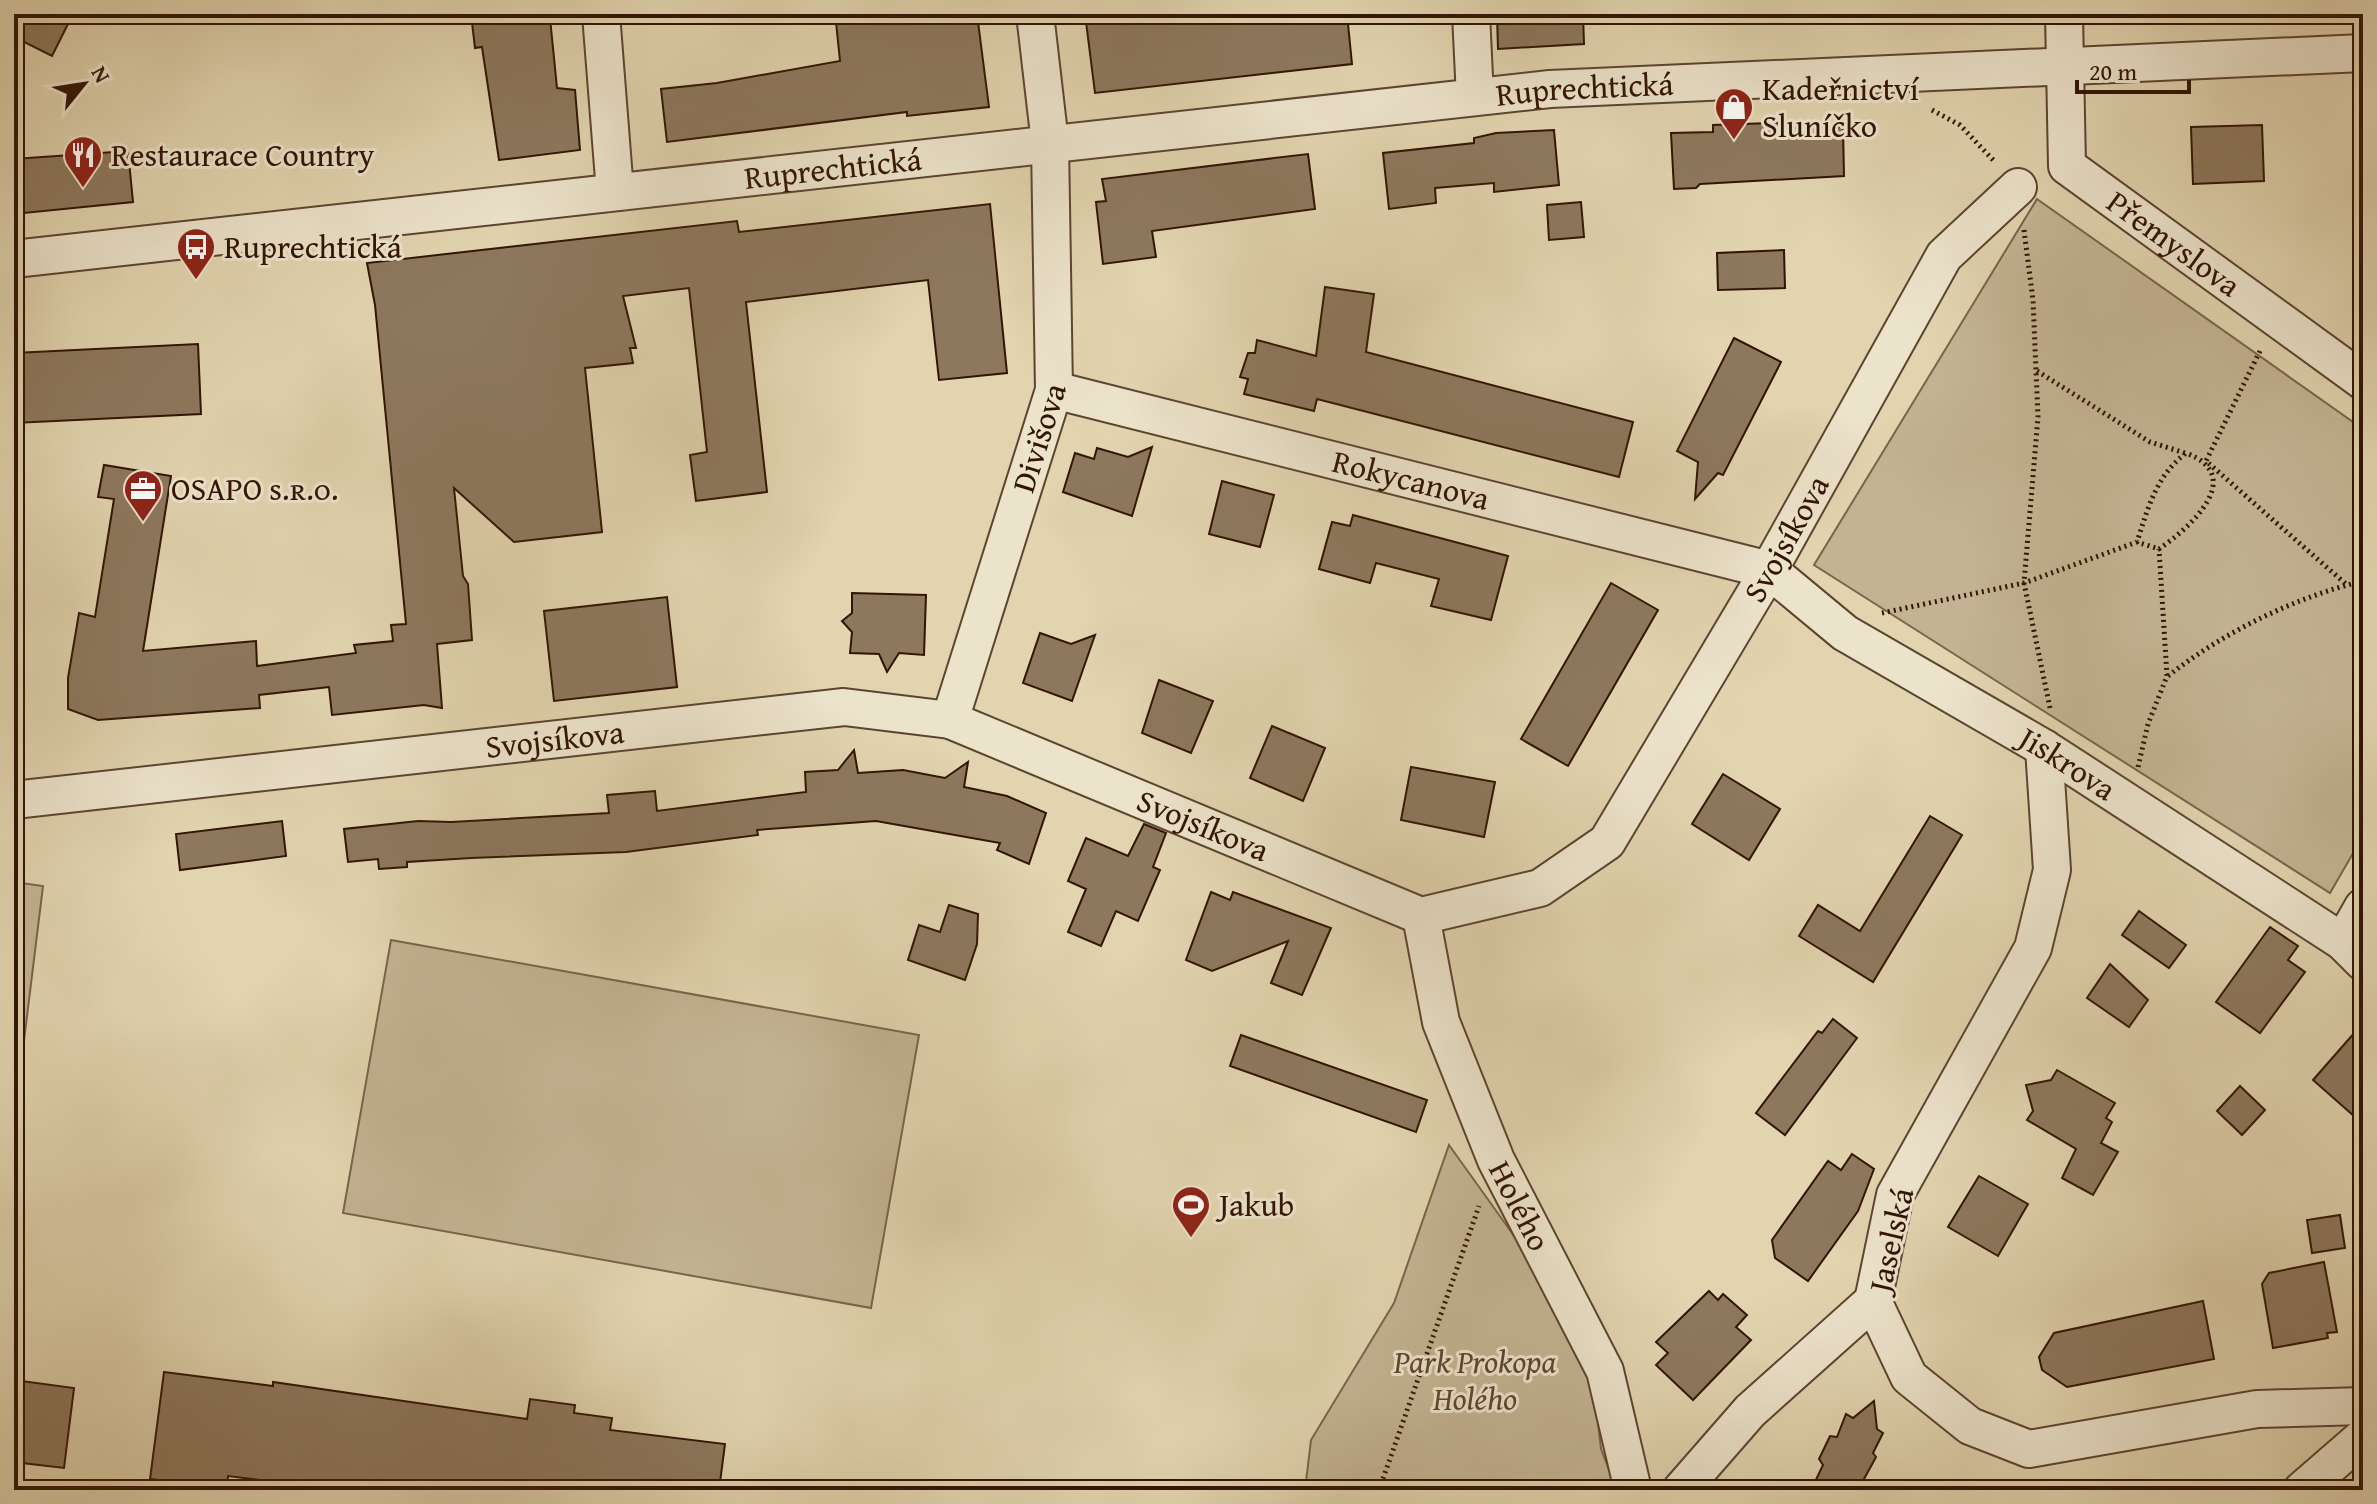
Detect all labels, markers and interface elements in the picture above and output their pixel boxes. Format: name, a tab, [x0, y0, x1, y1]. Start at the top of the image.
north arrow	[44, 44, 124, 124]
scale bar	[2077, 44, 2189, 94]
text: 20 m	[2089, 54, 2137, 89]
text: N	[84, 60, 119, 89]
street label: Ruprechtická	[1493, 60, 1674, 118]
place label: Kadeřnictví Sluníčko	[1762, 65, 1920, 149]
shop icon: Kadeřnictví Sluníčko	[1713, 86, 1755, 141]
place label: Restaurace Country	[111, 131, 375, 178]
restaurant icon: Restaurace Country	[62, 134, 104, 189]
street label: Ruprechtická	[742, 135, 924, 201]
street label: Přemyslova	[2097, 179, 2251, 308]
place label: Ruprechtická	[224, 223, 402, 270]
bus stop icon: Ruprechtická	[175, 226, 217, 281]
street label: Divišova	[999, 377, 1078, 498]
street label: Rokycanova	[1328, 437, 1494, 522]
place label: OSAPO s.ʀ.ᴏ.	[171, 465, 339, 512]
street label: Svojsíkova	[1731, 466, 1840, 611]
office icon: OSAPO s.ʀ.ᴏ.	[122, 468, 164, 523]
street label: Svojsíkova	[483, 708, 626, 770]
street label: Jiskrova	[2007, 713, 2125, 812]
street label: Svojsíkova	[1130, 776, 1276, 873]
street label: Holého	[1477, 1152, 1563, 1259]
place label: Jakub	[1215, 1181, 1294, 1228]
street label: Jaselská	[1855, 1183, 1925, 1301]
sports icon: Jakub	[1170, 1184, 1212, 1239]
park label: Park Prokopa Holého	[1393, 1338, 1557, 1422]

